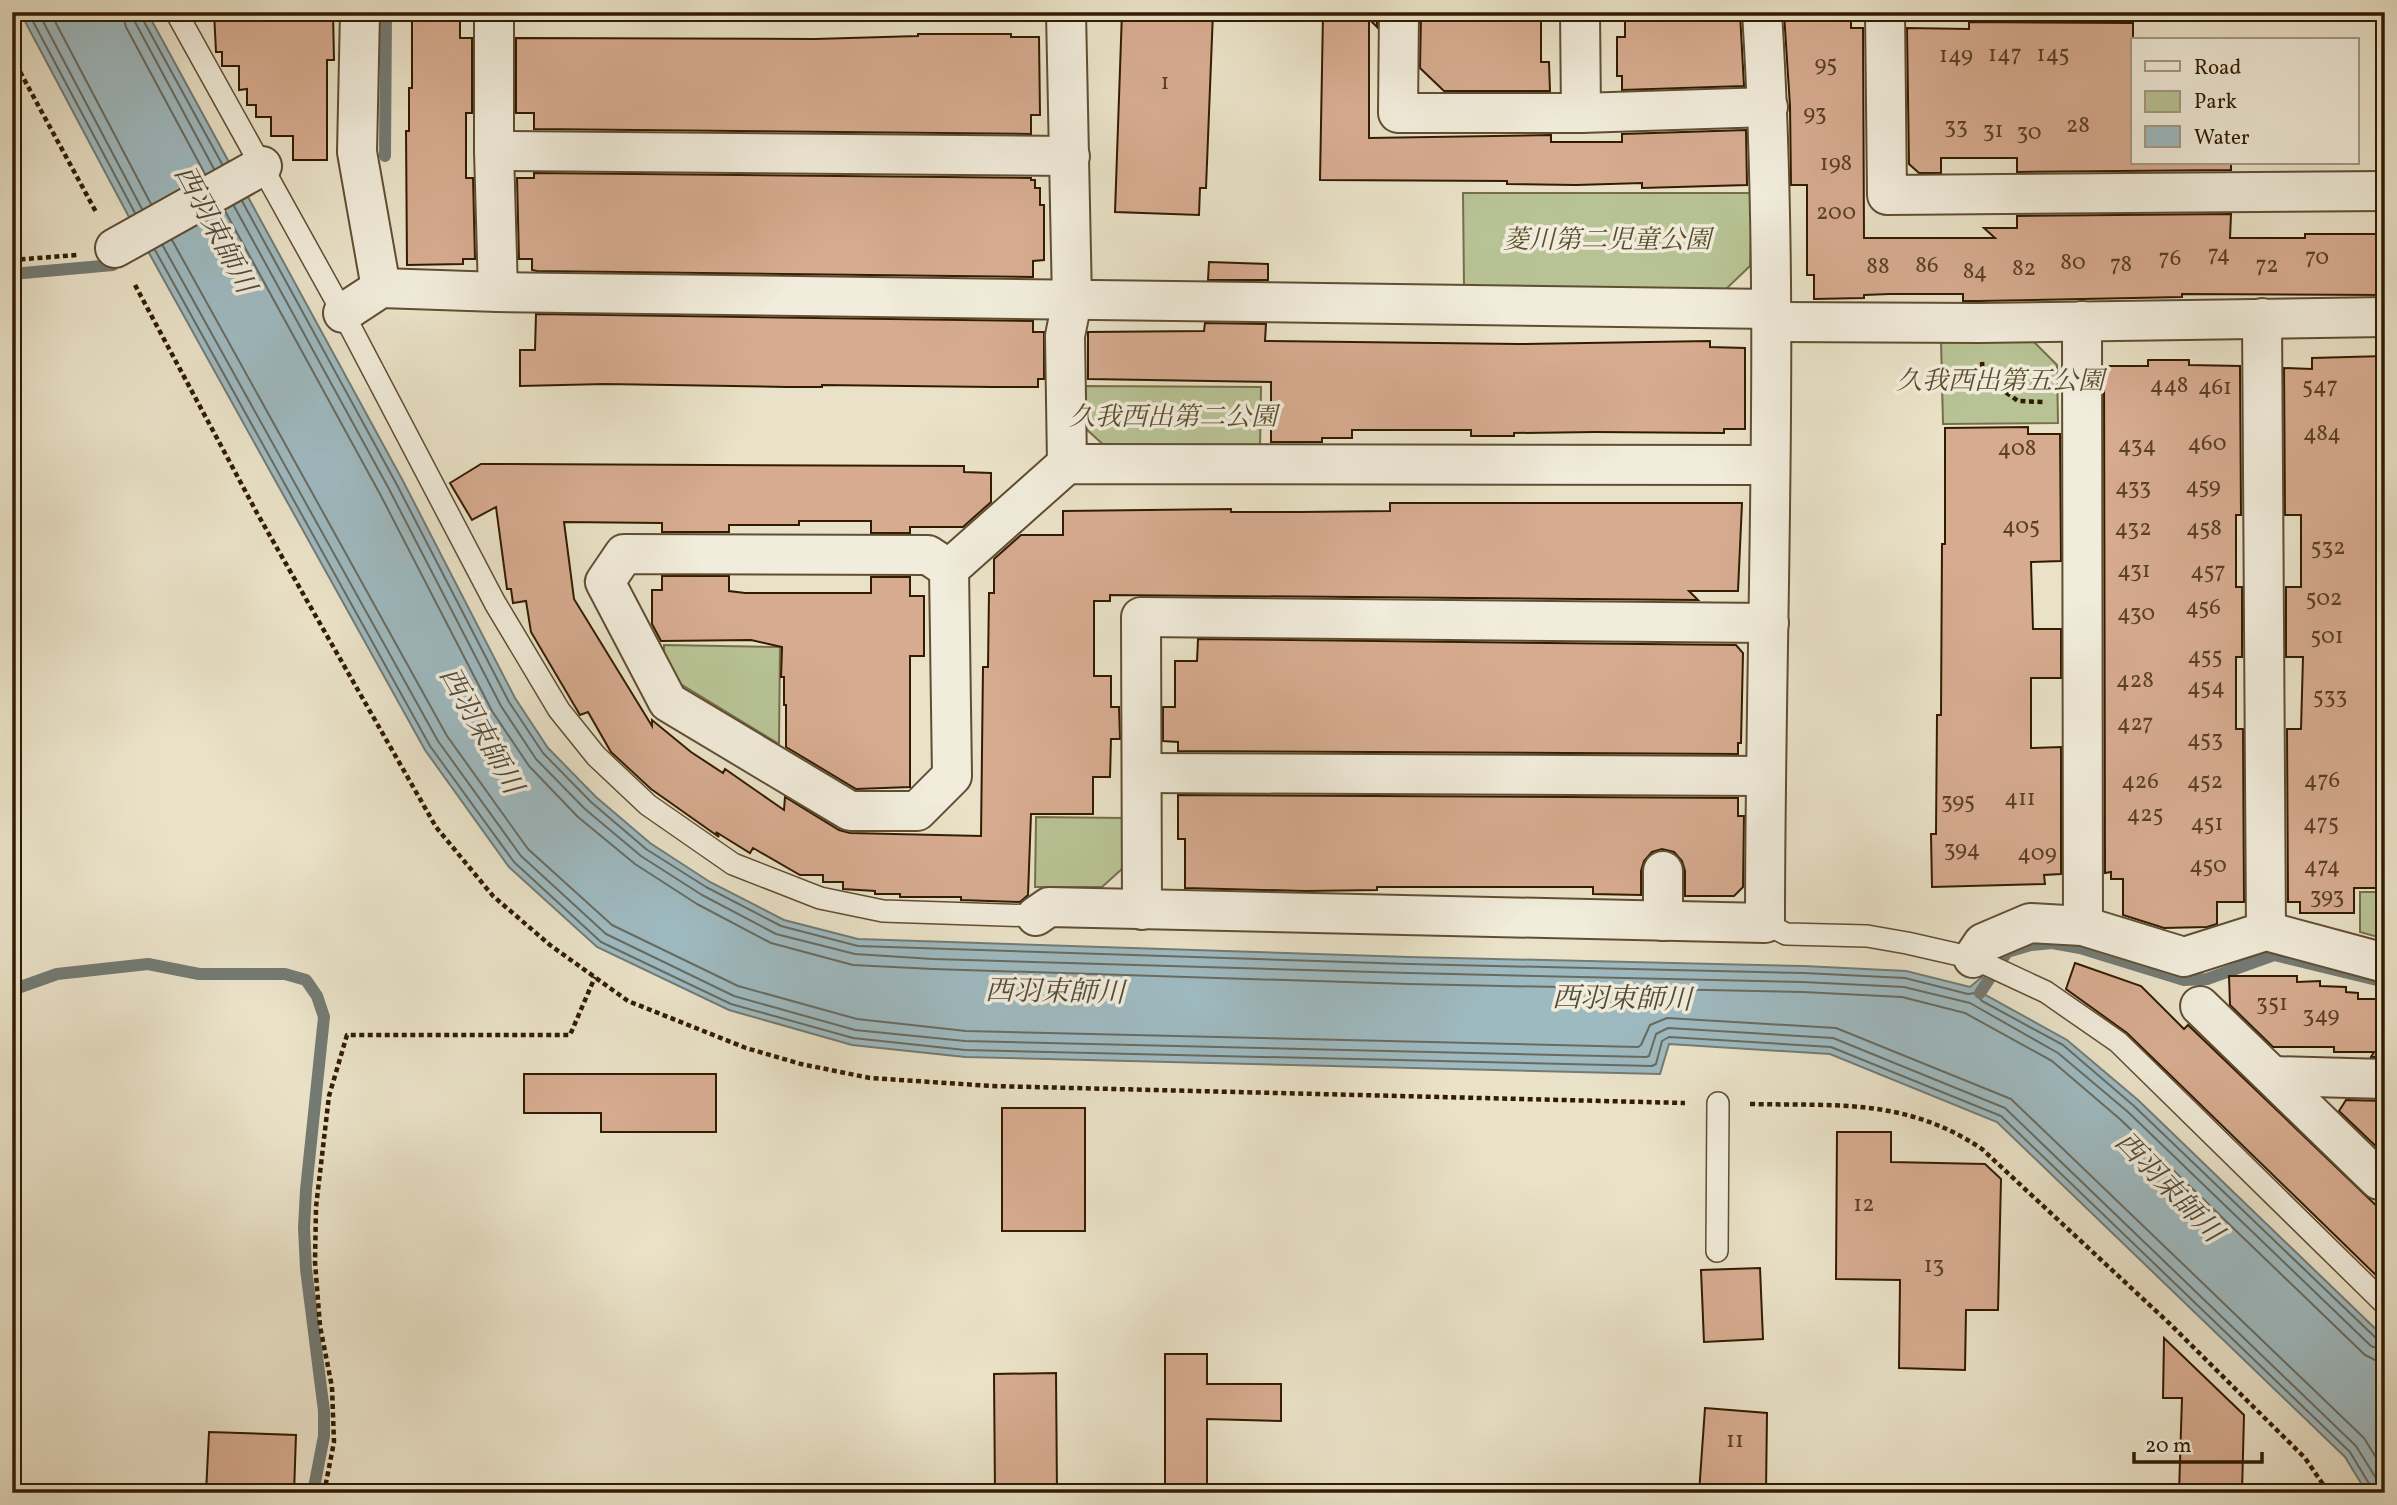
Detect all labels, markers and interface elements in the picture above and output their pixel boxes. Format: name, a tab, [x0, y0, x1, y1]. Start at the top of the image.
legend	[2131, 38, 2358, 164]
house number: 147	[1988, 39, 2022, 71]
house number: 145	[2036, 39, 2070, 71]
house number: 149	[1939, 40, 1973, 72]
house number: 95	[1815, 49, 1837, 81]
text: Road	[2194, 54, 2241, 83]
house number: 1	[1161, 67, 1169, 99]
text: Park	[2194, 88, 2237, 117]
house number: 93	[1803, 98, 1827, 130]
house number: 28	[2066, 110, 2090, 142]
house number: 33	[1944, 111, 1968, 143]
house number: 31	[1983, 115, 2003, 147]
house number: 30	[2016, 117, 2042, 149]
text: Water	[2194, 124, 2250, 153]
house number: 198	[1820, 148, 1852, 180]
water label: 西羽束師川	[164, 159, 265, 304]
house number: 200	[1816, 197, 1856, 229]
park label: 菱川第二児童公園	[1503, 223, 1715, 259]
house number: 74	[2208, 239, 2230, 271]
house number: 70	[2305, 242, 2329, 274]
house number: 76	[2159, 243, 2181, 275]
house number: 80	[2060, 247, 2086, 279]
house number: 78	[2110, 249, 2132, 281]
house number: 86	[1915, 250, 1939, 282]
house number: 72	[2255, 250, 2279, 282]
house number: 88	[1866, 251, 1890, 283]
house number: 82	[2012, 253, 2036, 285]
house number: 84	[1963, 256, 1987, 288]
park label: 久我西出第五公園	[1896, 364, 2108, 400]
house number: 448	[2150, 370, 2188, 402]
house number: 547	[2302, 371, 2338, 403]
house number: 461	[2198, 372, 2232, 404]
park label: 久我西出第二公園	[1069, 400, 1281, 436]
house number: 484	[2303, 418, 2341, 450]
house number: 460	[2188, 428, 2226, 460]
house number: 434	[2118, 430, 2156, 462]
house number: 408	[1998, 433, 2036, 465]
house number: 459	[2185, 471, 2221, 503]
house number: 433	[2115, 472, 2151, 504]
house number: 405	[2002, 511, 2040, 543]
house number: 432	[2115, 513, 2151, 545]
house number: 458	[2186, 513, 2222, 545]
house number: 532	[2310, 532, 2346, 564]
house number: 431	[2117, 555, 2151, 587]
house number: 457	[2190, 556, 2226, 588]
house number: 502	[2306, 583, 2342, 615]
house number: 456	[2185, 592, 2221, 624]
house number: 430	[2117, 598, 2155, 630]
house number: 501	[2310, 621, 2344, 653]
house number: 455	[2187, 641, 2223, 673]
water label: 西羽束師川	[429, 660, 532, 804]
house number: 428	[2116, 665, 2154, 697]
house number: 454	[2187, 672, 2225, 704]
house number: 533	[2313, 681, 2347, 713]
house number: 427	[2117, 708, 2153, 740]
house number: 453	[2187, 724, 2223, 756]
house number: 476	[2304, 765, 2340, 797]
house number: 426	[2121, 766, 2159, 798]
house number: 452	[2187, 766, 2223, 798]
house number: 411	[2004, 783, 2036, 815]
house number: 395	[1941, 786, 1975, 818]
house number: 425	[2126, 799, 2164, 831]
house number: 451	[2190, 808, 2224, 840]
house number: 475	[2303, 808, 2339, 840]
house number: 394	[1944, 834, 1980, 866]
house number: 409	[2017, 838, 2057, 870]
house number: 450	[2189, 850, 2227, 882]
house number: 474	[2304, 851, 2340, 883]
house number: 393	[2310, 881, 2344, 913]
water label: 西羽束師川	[985, 972, 1128, 1014]
water label: 西羽束師川	[1552, 979, 1695, 1021]
house number: 351	[2256, 988, 2288, 1020]
house number: 349	[2303, 1000, 2339, 1032]
water label: 西羽束師川	[2105, 1124, 2233, 1254]
house number: 12	[1853, 1189, 1875, 1221]
house number: 13	[1924, 1250, 1944, 1282]
scale bar	[2134, 1421, 2262, 1465]
house number: 11	[1726, 1425, 1744, 1457]
text: 20 m	[2145, 1432, 2191, 1461]

